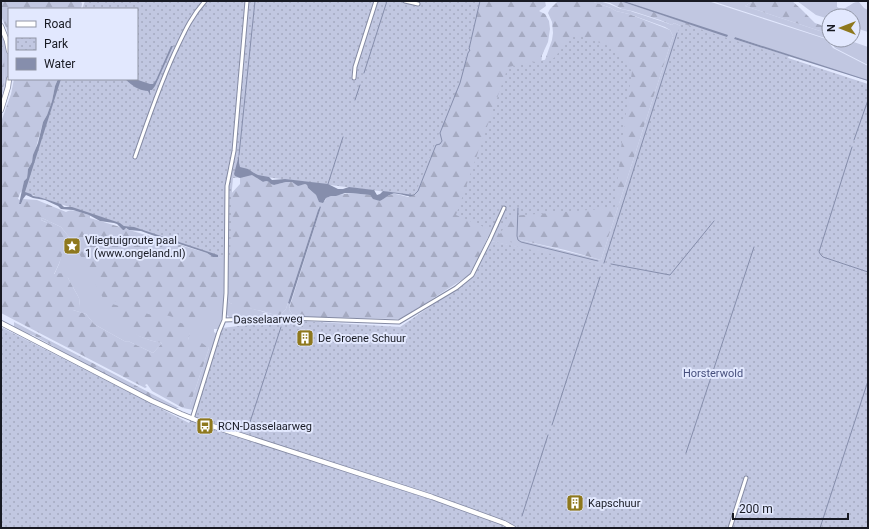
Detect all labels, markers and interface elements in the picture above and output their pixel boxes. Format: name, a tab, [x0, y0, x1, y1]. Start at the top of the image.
legend	[8, 8, 138, 80]
north arrow	[821, 8, 861, 48]
text: Road	[44, 17, 72, 31]
text: N	[825, 24, 838, 32]
text: Park	[44, 37, 69, 51]
text: Water	[44, 57, 75, 71]
place label: Vliegtuigroute paal 1 (www.ongeland.nl)	[85, 234, 186, 260]
place icon: Vliegtuigroute paal 1 (www.ongeland.nl)	[62, 236, 82, 256]
street label: Dasselaarweg	[233, 312, 303, 327]
building icon: De Groene Schuur	[295, 328, 315, 348]
place label: De Groene Schuur	[318, 332, 406, 345]
park label: Horsterwold	[683, 367, 743, 380]
bus stop icon: RCN-Dasselaarweg	[195, 416, 215, 436]
place label: RCN-Dasselaarweg	[218, 420, 312, 433]
building icon: Kapschuur	[565, 493, 585, 513]
scale bar	[733, 495, 848, 521]
place label: Kapschuur	[588, 497, 641, 510]
text: 200 m	[739, 502, 773, 516]

